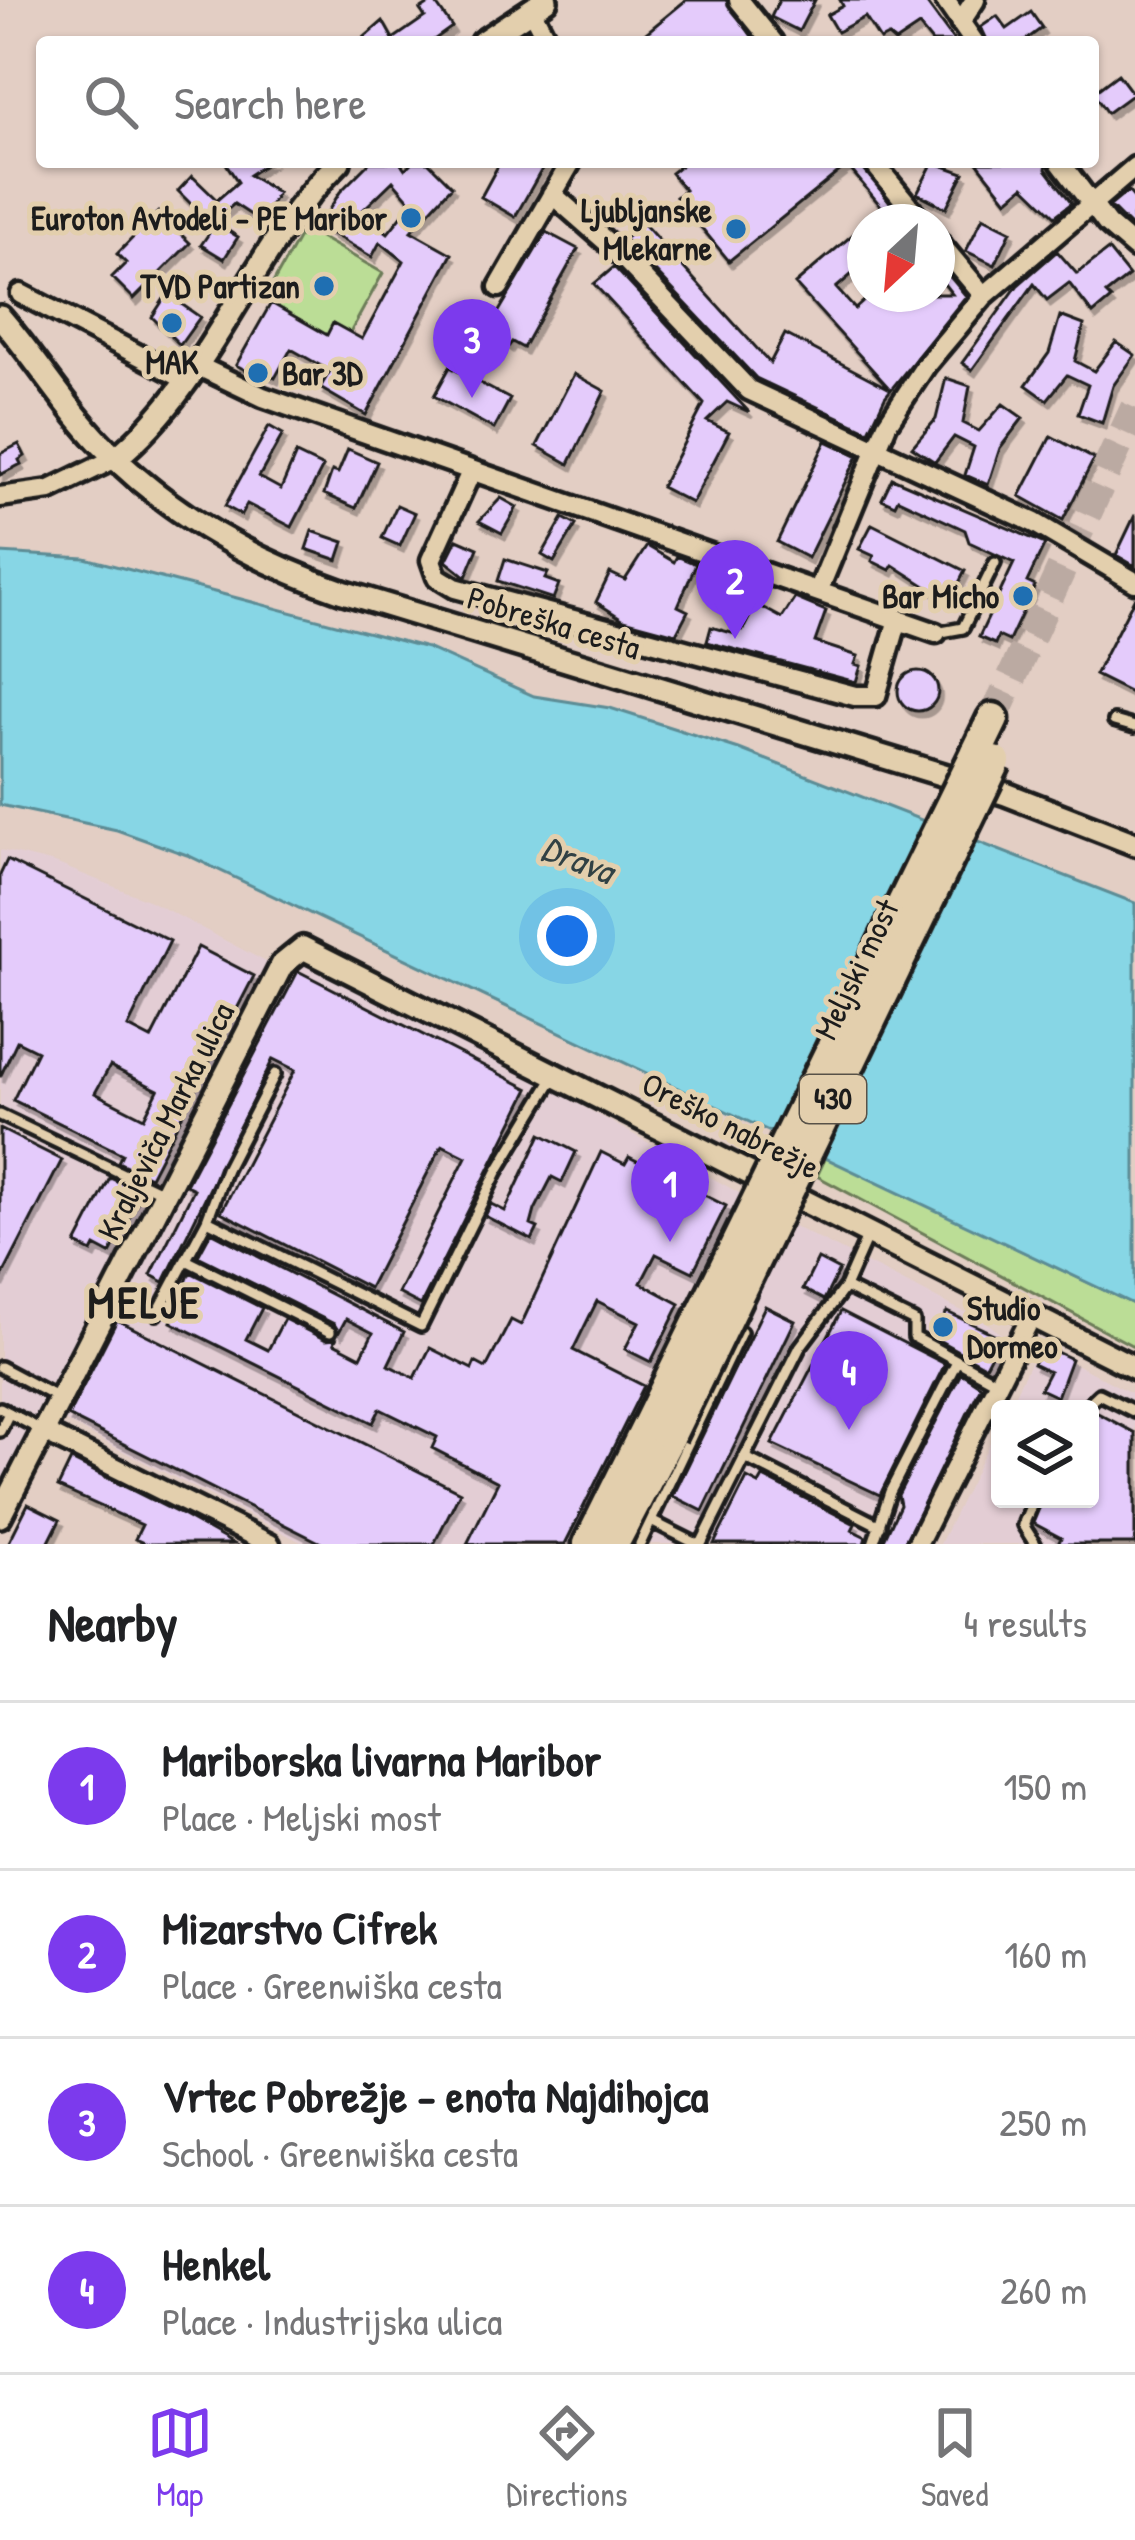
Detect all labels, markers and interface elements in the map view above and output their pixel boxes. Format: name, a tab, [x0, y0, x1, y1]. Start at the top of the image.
search box	[36, 36, 1099, 168]
icon: search	[78, 69, 144, 135]
text: Search here	[174, 72, 366, 133]
place label: Ljubljanske Mlekarne	[581, 188, 713, 270]
place label: Euroton Avtodeli - PE Maribor	[31, 196, 387, 240]
north arrow	[847, 204, 955, 312]
marker: Euroton Avtodeli - PE Maribor	[398, 205, 424, 231]
marker: Ljubljanske Mlekarne	[723, 216, 749, 242]
place label: TVD Partizan	[140, 264, 300, 308]
marker: TVD Partizan	[311, 273, 337, 299]
pin: 3	[433, 299, 511, 398]
marker: MAK	[159, 310, 185, 336]
place label: MAK	[146, 340, 199, 384]
place label: Bar 3D	[282, 351, 363, 395]
marker: Bar 3D	[245, 360, 271, 386]
pin: 2	[696, 540, 774, 639]
place label: Bar Micho	[882, 574, 1000, 618]
street label: Pobreška cesta	[462, 575, 646, 669]
marker: Bar Micho	[1010, 583, 1036, 609]
water label: Drava	[535, 822, 625, 896]
street label: Meljski most	[803, 891, 909, 1046]
your location	[537, 906, 597, 966]
street label: Kraljeviča Marka ulica	[86, 995, 244, 1247]
street label: Oreško nabrežje	[635, 1061, 827, 1189]
road number: 430	[800, 1075, 866, 1123]
pin: 1	[631, 1143, 709, 1242]
district label: MELJE	[88, 1271, 202, 1332]
place label: Studio Dormeo	[967, 1286, 1058, 1368]
marker: Studio Dormeo	[930, 1314, 956, 1340]
pin: 4	[810, 1331, 888, 1430]
map controls	[991, 1400, 1099, 1508]
button: layers	[991, 1400, 1099, 1508]
text: Nearby	[48, 1588, 178, 1657]
text: 4 results	[963, 1596, 1087, 1649]
text: Mariborska livarna Maribor	[162, 1729, 601, 1790]
text: 1	[80, 1759, 94, 1812]
text: 150 m	[1003, 1759, 1087, 1812]
text: Place · Meljski most	[162, 1790, 441, 1843]
text: Mizarstvo Cifrek	[162, 1897, 437, 1958]
text: 2	[78, 1927, 96, 1980]
text: 160 m	[1004, 1927, 1087, 1980]
text: Place · Greenwiška cesta	[162, 1958, 502, 2011]
text: Vrtec Pobrežje - enota Najdihojca	[162, 2065, 708, 2126]
text: 3	[78, 2095, 96, 2148]
text: 250 m	[999, 2095, 1087, 2148]
text: School · Greenwiška cesta	[162, 2126, 518, 2179]
text: Henkel	[162, 2233, 270, 2294]
text: 4	[80, 2263, 94, 2316]
text: 260 m	[1000, 2263, 1087, 2316]
text: Place · Industrijska ulica	[162, 2294, 502, 2347]
tab: Map	[147, 2400, 213, 2516]
tab: Directions	[506, 2400, 628, 2516]
tab: Saved	[921, 2400, 988, 2516]

